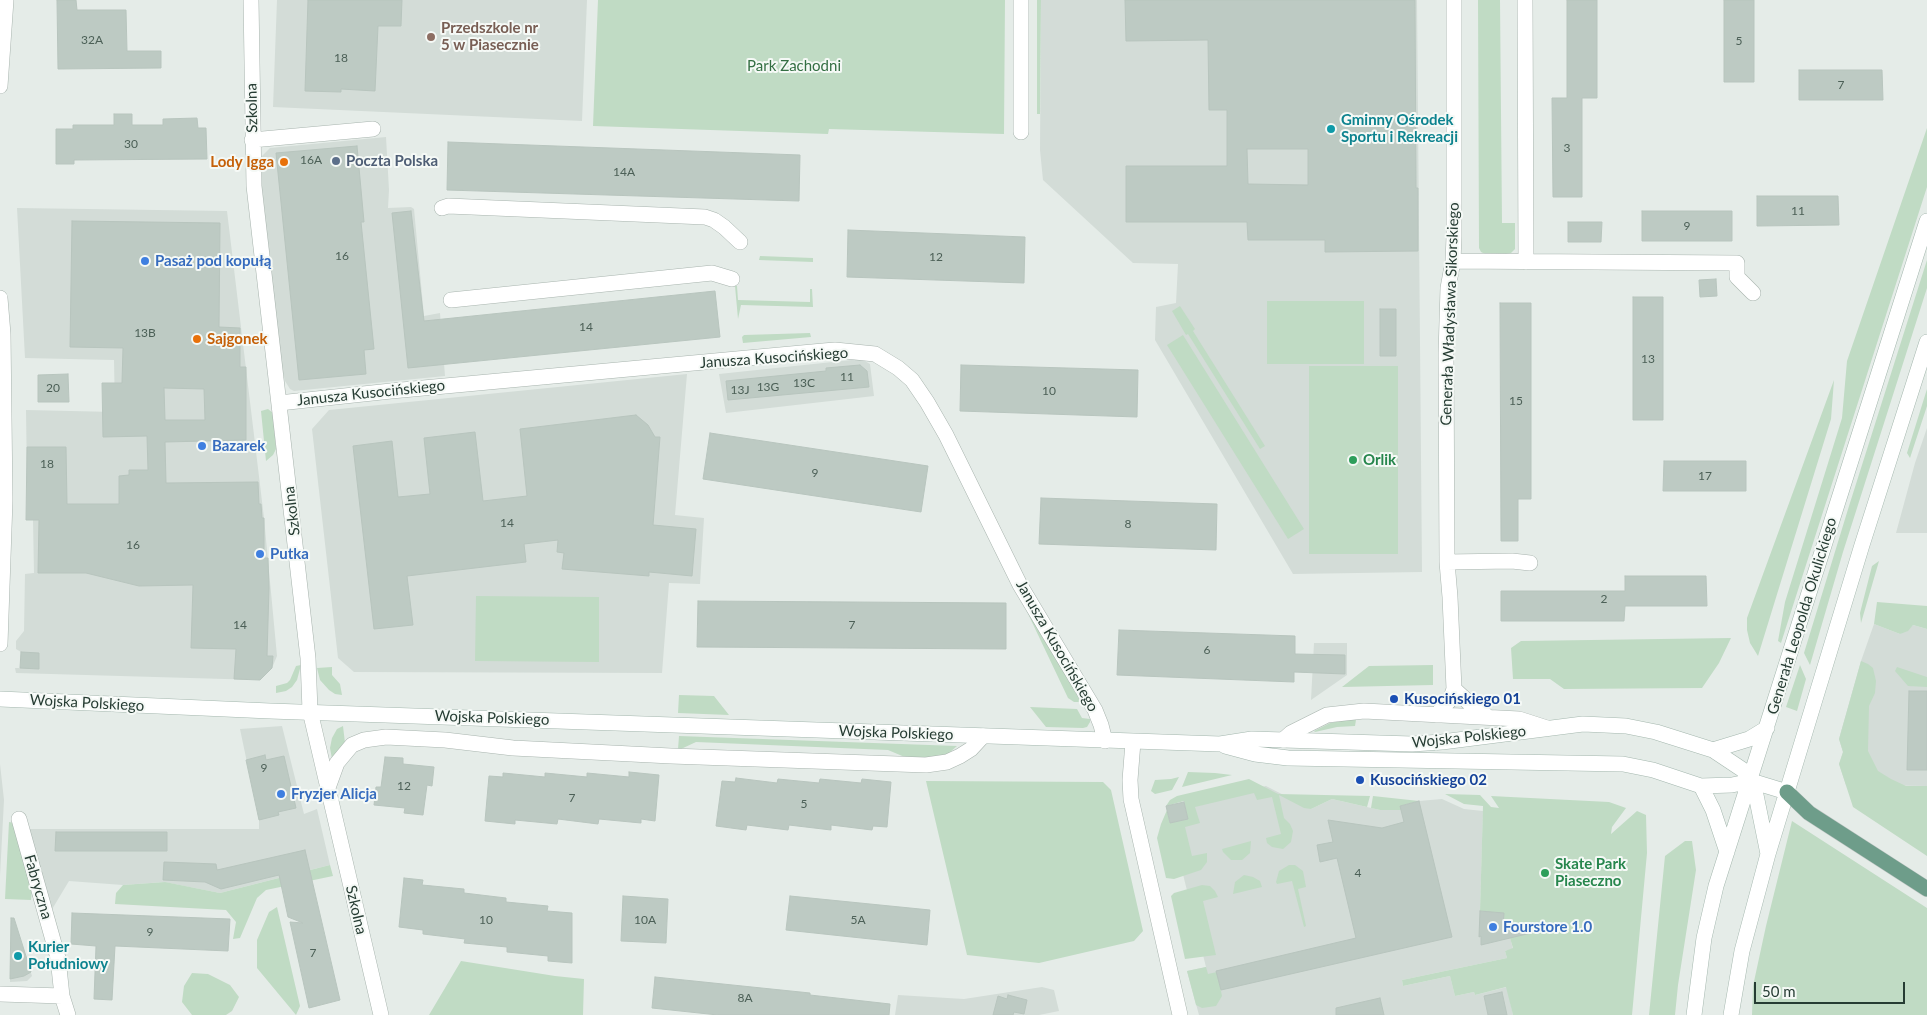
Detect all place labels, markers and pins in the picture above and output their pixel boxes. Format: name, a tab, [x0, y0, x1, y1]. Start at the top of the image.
place label: Przedszkole nr 5 w Piasecznie	[441, 19, 539, 54]
marker: Przedszkole nr 5 w Piasecznie	[425, 31, 437, 43]
place label: Gminny Ośrodek Sportu i Rekreacji	[1341, 111, 1458, 146]
marker: Gminny Ośrodek Sportu i Rekreacji	[1325, 123, 1337, 135]
place label: Poczta Polska	[346, 152, 438, 170]
place label: Lody Igga	[210, 153, 274, 171]
marker: Poczta Polska	[330, 155, 342, 167]
marker: Lody Igga	[278, 156, 290, 168]
place label: Pasaż pod kopułą	[155, 252, 271, 270]
marker: Pasaż pod kopułą	[139, 255, 151, 267]
place label: Sajgonek	[207, 330, 267, 348]
marker: Sajgonek	[191, 333, 203, 345]
place label: Bazarek	[212, 437, 265, 455]
marker: Bazarek	[196, 440, 208, 452]
place label: Orlik	[1363, 451, 1396, 469]
marker: Orlik	[1347, 454, 1359, 466]
place label: Putka	[270, 545, 309, 563]
marker: Putka	[254, 548, 266, 560]
place label: Kusocińskiego 01	[1404, 690, 1521, 708]
marker: Kusocińskiego 01	[1388, 693, 1400, 705]
place label: Kusocińskiego 02	[1370, 771, 1487, 789]
marker: Kusocińskiego 02	[1354, 774, 1366, 786]
place label: Fryzjer Alicja	[291, 785, 377, 803]
marker: Fryzjer Alicja	[275, 788, 287, 800]
place label: Skate Park Piaseczno	[1555, 855, 1626, 890]
marker: Skate Park Piaseczno	[1539, 867, 1551, 879]
place label: Fourstore 1.0	[1503, 918, 1592, 936]
marker: Fourstore 1.0	[1487, 921, 1499, 933]
place label: Kurier Południowy	[28, 938, 108, 973]
marker: Kurier Południowy	[12, 950, 24, 962]

